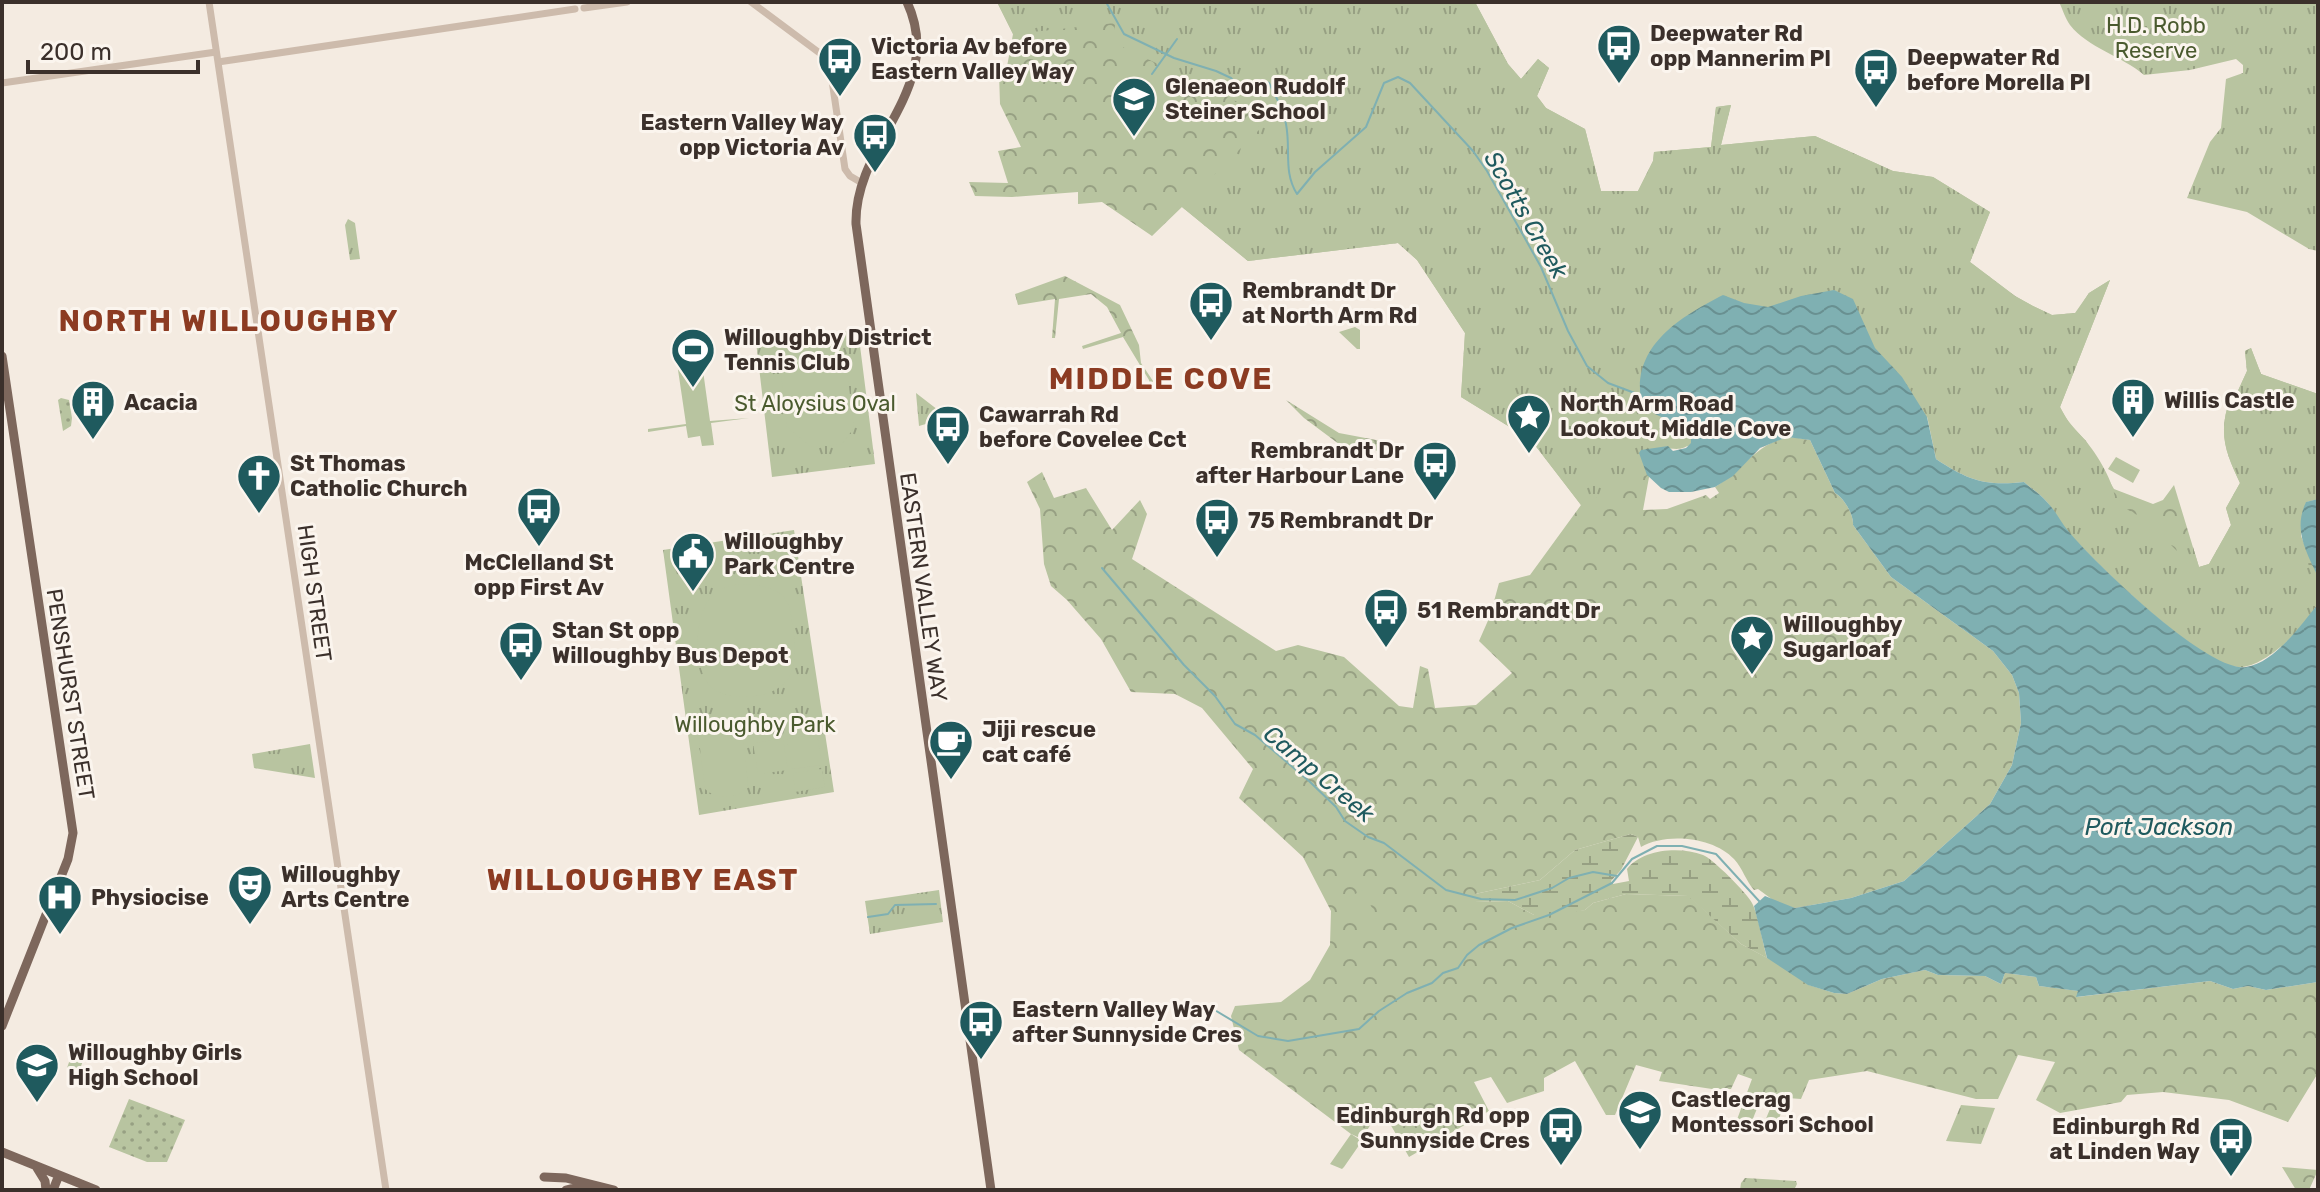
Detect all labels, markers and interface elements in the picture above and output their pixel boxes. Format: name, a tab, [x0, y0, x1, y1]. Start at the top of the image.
park label: H.D. Robb Reserve	[2106, 12, 2206, 64]
place label: Deepwater Rd opp Mannerim Pl	[1650, 20, 1831, 72]
bus stop icon: Deepwater Rd opp Mannerim Pl	[1595, 22, 1643, 85]
scale bar	[28, 24, 198, 74]
place label: Victoria Av before Eastern Valley Way	[871, 33, 1075, 85]
bus stop icon: Victoria Av before Eastern Valley Way	[816, 35, 864, 98]
text: 200 m	[40, 38, 112, 66]
place label: Deepwater Rd before Morella Pl	[1907, 44, 2091, 96]
bus stop icon: Deepwater Rd before Morella Pl	[1852, 46, 1900, 109]
place label: Glenaeon Rudolf Steiner School	[1165, 73, 1346, 125]
school or university icon: Glenaeon Rudolf Steiner School	[1110, 75, 1158, 138]
place label: Eastern Valley Way opp Victoria Av	[640, 109, 844, 161]
bus stop icon: Eastern Valley Way opp Victoria Av	[851, 111, 899, 174]
water label: Scotts Creek	[1478, 146, 1574, 284]
place label: Rembrandt Dr at North Arm Rd	[1242, 277, 1417, 329]
bus stop icon: Rembrandt Dr at North Arm Rd	[1187, 279, 1235, 342]
district label: NORTH WILLOUGHBY	[59, 303, 399, 339]
place label: Willoughby District Tennis Club	[724, 324, 932, 376]
sports icon: Willoughby District Tennis Club	[669, 326, 717, 389]
district label: MIDDLE COVE	[1049, 361, 1273, 397]
building icon: Willis Castle	[2109, 376, 2157, 439]
building icon: Acacia	[69, 378, 117, 441]
place label: Willis Castle	[2164, 387, 2294, 414]
place label: Acacia	[124, 389, 198, 416]
park label: St Aloysius Oval	[734, 390, 896, 417]
place label: North Arm Road Lookout, Middle Cove	[1560, 390, 1791, 442]
place icon: North Arm Road Lookout, Middle Cove	[1505, 392, 1553, 455]
place label: Cawarrah Rd before Covelee Cct	[979, 401, 1187, 453]
bus stop icon: Cawarrah Rd before Covelee Cct	[924, 403, 972, 466]
place label: Rembrandt Dr after Harbour Lane	[1195, 437, 1404, 489]
bus stop icon: Rembrandt Dr after Harbour Lane	[1411, 439, 1459, 502]
place label: St Thomas Catholic Church	[290, 450, 468, 502]
church icon: St Thomas Catholic Church	[235, 452, 283, 515]
street label: EASTERN VALLEY WAY	[894, 471, 953, 703]
bus stop icon: McClelland St opp First Av	[515, 485, 563, 548]
bus stop icon: 75 Rembrandt Dr	[1193, 496, 1241, 559]
place label: 75 Rembrandt Dr	[1248, 507, 1433, 534]
street label: HIGH STREET	[292, 523, 338, 663]
place label: Willoughby Park Centre	[724, 528, 855, 580]
public building icon: Willoughby Park Centre	[669, 530, 717, 593]
place label: McClelland St opp First Av	[464, 549, 614, 601]
bus stop icon: 51 Rembrandt Dr	[1362, 586, 1410, 649]
street label: PENSHURST STREET	[41, 587, 101, 802]
place label: 51 Rembrandt Dr	[1417, 597, 1600, 624]
place label: Willoughby Sugarloaf	[1783, 611, 1903, 663]
place icon: Willoughby Sugarloaf	[1728, 613, 1776, 676]
place label: Stan St opp Willoughby Bus Depot	[552, 617, 788, 669]
bus stop icon: Stan St opp Willoughby Bus Depot	[497, 619, 545, 682]
park label: Willoughby Park	[674, 711, 836, 738]
place label: Jiji rescue cat café	[982, 716, 1096, 768]
cafe icon: Jiji rescue cat café	[927, 718, 975, 781]
water label: Camp Creek	[1258, 720, 1380, 829]
water label: Port Jackson	[2085, 813, 2233, 841]
place label: Willoughby Arts Centre	[281, 861, 410, 913]
district label: WILLOUGHBY EAST	[487, 862, 799, 898]
theatre icon: Willoughby Arts Centre	[226, 863, 274, 926]
hospital icon: Physiocise	[36, 873, 84, 936]
place label: Physiocise	[91, 884, 209, 911]
place label: Eastern Valley Way after Sunnyside Cres	[1012, 996, 1242, 1048]
bus stop icon: Eastern Valley Way after Sunnyside Cres	[957, 998, 1005, 1061]
place label: Willoughby Girls High School	[68, 1039, 242, 1091]
school or university icon: Willoughby Girls High School	[13, 1041, 61, 1104]
place label: Castlecrag Montessori School	[1671, 1086, 1874, 1138]
school or university icon: Castlecrag Montessori School	[1616, 1088, 1664, 1151]
place label: Edinburgh Rd opp Sunnyside Cres	[1336, 1102, 1530, 1154]
bus stop icon: Edinburgh Rd opp Sunnyside Cres	[1537, 1104, 1585, 1167]
place label: Edinburgh Rd at Linden Way	[2049, 1113, 2200, 1165]
bus stop icon: Edinburgh Rd at Linden Way	[2207, 1115, 2255, 1178]

